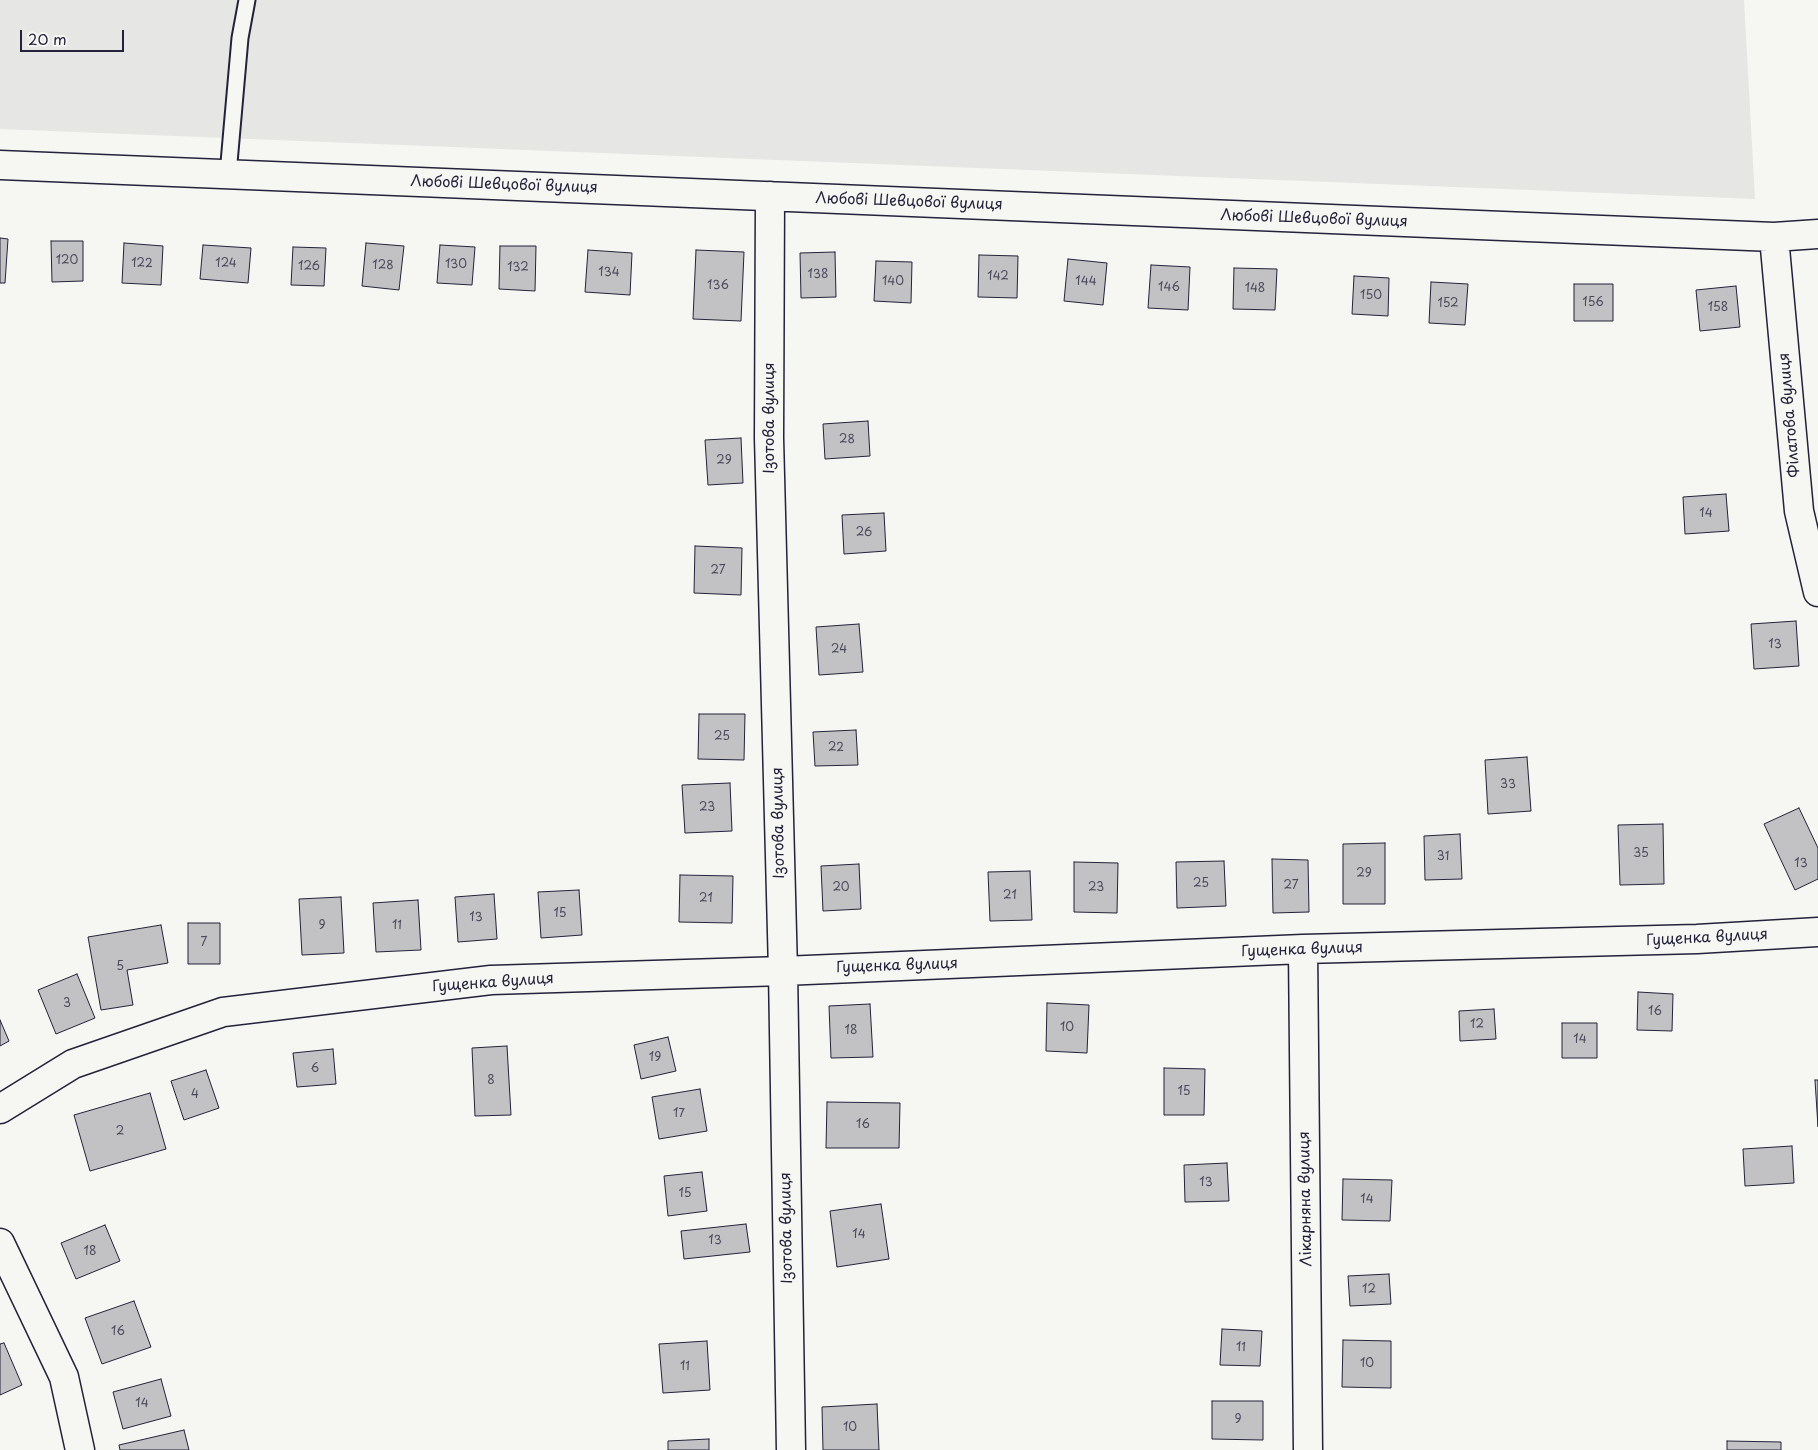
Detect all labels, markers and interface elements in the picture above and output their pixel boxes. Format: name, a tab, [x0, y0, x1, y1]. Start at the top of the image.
scale bar	[22, 20, 126, 52]
text: 20 m	[28, 27, 67, 50]
street label: Любові Шевцової вулиця	[410, 173, 598, 197]
street label: Любові Шевцової вулиця	[815, 190, 1003, 214]
street label: Любові Шевцової вулиця	[1220, 207, 1408, 231]
house number: 120	[56, 254, 78, 268]
house number: 122	[131, 257, 153, 271]
house number: 124	[215, 257, 237, 271]
house number: 130	[445, 258, 467, 272]
house number: 128	[372, 259, 394, 273]
house number: 126	[298, 260, 320, 274]
house number: 132	[507, 261, 529, 275]
house number: 134	[598, 266, 620, 280]
house number: 138	[808, 268, 828, 282]
house number: 142	[987, 270, 1009, 284]
house number: 140	[882, 275, 904, 289]
house number: 144	[1075, 275, 1097, 289]
house number: 136	[707, 279, 729, 293]
house number: 146	[1158, 281, 1180, 295]
house number: 148	[1245, 282, 1265, 296]
house number: 150	[1360, 289, 1382, 303]
house number: 156	[1582, 296, 1604, 310]
house number: 152	[1437, 297, 1459, 311]
house number: 158	[1708, 301, 1728, 315]
street label: Філатова вулиця	[1776, 352, 1804, 478]
street label: Ізотова вулиця	[761, 362, 779, 474]
house number: 28	[839, 433, 855, 447]
house number: 29	[716, 454, 732, 468]
house number: 14	[1699, 507, 1713, 521]
house number: 26	[856, 526, 872, 540]
house number: 27	[711, 564, 725, 578]
house number: 13	[1768, 638, 1782, 652]
house number: 24	[831, 643, 847, 657]
house number: 25	[714, 730, 730, 744]
house number: 22	[828, 741, 844, 755]
street label: Ізотова вулиця	[769, 767, 789, 879]
house number: 33	[1500, 778, 1516, 792]
house number: 23	[699, 801, 715, 815]
house number: 35	[1633, 847, 1649, 861]
house number: 31	[1437, 850, 1449, 864]
house number: 13	[1794, 857, 1808, 871]
house number: 29	[1356, 867, 1372, 881]
house number: 25	[1193, 877, 1209, 891]
house number: 27	[1284, 879, 1298, 893]
house number: 20	[832, 881, 850, 895]
house number: 23	[1088, 881, 1104, 895]
house number: 21	[1003, 889, 1017, 903]
house number: 21	[699, 892, 713, 906]
house number: 15	[553, 907, 567, 921]
house number: 13	[469, 911, 483, 925]
house number: 9	[318, 919, 326, 933]
house number: 11	[392, 919, 402, 933]
street label: Гущенка вулиця	[1646, 926, 1768, 950]
house number: 7	[201, 936, 207, 950]
street label: Гущенка вулиця	[1241, 939, 1363, 961]
street label: Гущенка вулиця	[836, 955, 958, 977]
house number: 5	[116, 960, 124, 974]
street label: Гущенка вулиця	[431, 970, 555, 996]
house number: 3	[63, 997, 71, 1011]
house number: 16	[1648, 1005, 1662, 1019]
house number: 12	[1470, 1018, 1484, 1032]
house number: 10	[1060, 1021, 1074, 1035]
house number: 18	[845, 1024, 857, 1038]
house number: 14	[1573, 1033, 1587, 1047]
house number: 19	[649, 1051, 661, 1065]
house number: 6	[311, 1062, 319, 1076]
house number: 8	[487, 1074, 495, 1088]
house number: 15	[1177, 1085, 1191, 1099]
house number: 4	[191, 1088, 199, 1102]
house number: 17	[673, 1107, 685, 1121]
house number: 16	[856, 1118, 870, 1132]
house number: 2	[116, 1125, 124, 1139]
street label: Лікарняна вулиця	[1296, 1131, 1316, 1267]
street label: Ізотова вулиця	[777, 1172, 797, 1284]
house number: 13	[1199, 1176, 1213, 1190]
house number: 15	[678, 1187, 692, 1201]
house number: 14	[1360, 1193, 1374, 1207]
house number: 14	[852, 1228, 866, 1242]
house number: 13	[708, 1234, 722, 1248]
house number: 18	[84, 1245, 96, 1259]
house number: 12	[1362, 1283, 1376, 1297]
house number: 16	[111, 1325, 125, 1339]
house number: 11	[1236, 1341, 1246, 1355]
house number: 10	[1360, 1357, 1374, 1371]
house number: 11	[680, 1360, 690, 1374]
house number: 14	[135, 1397, 149, 1411]
house number: 9	[1234, 1413, 1242, 1427]
house number: 10	[843, 1421, 857, 1435]

